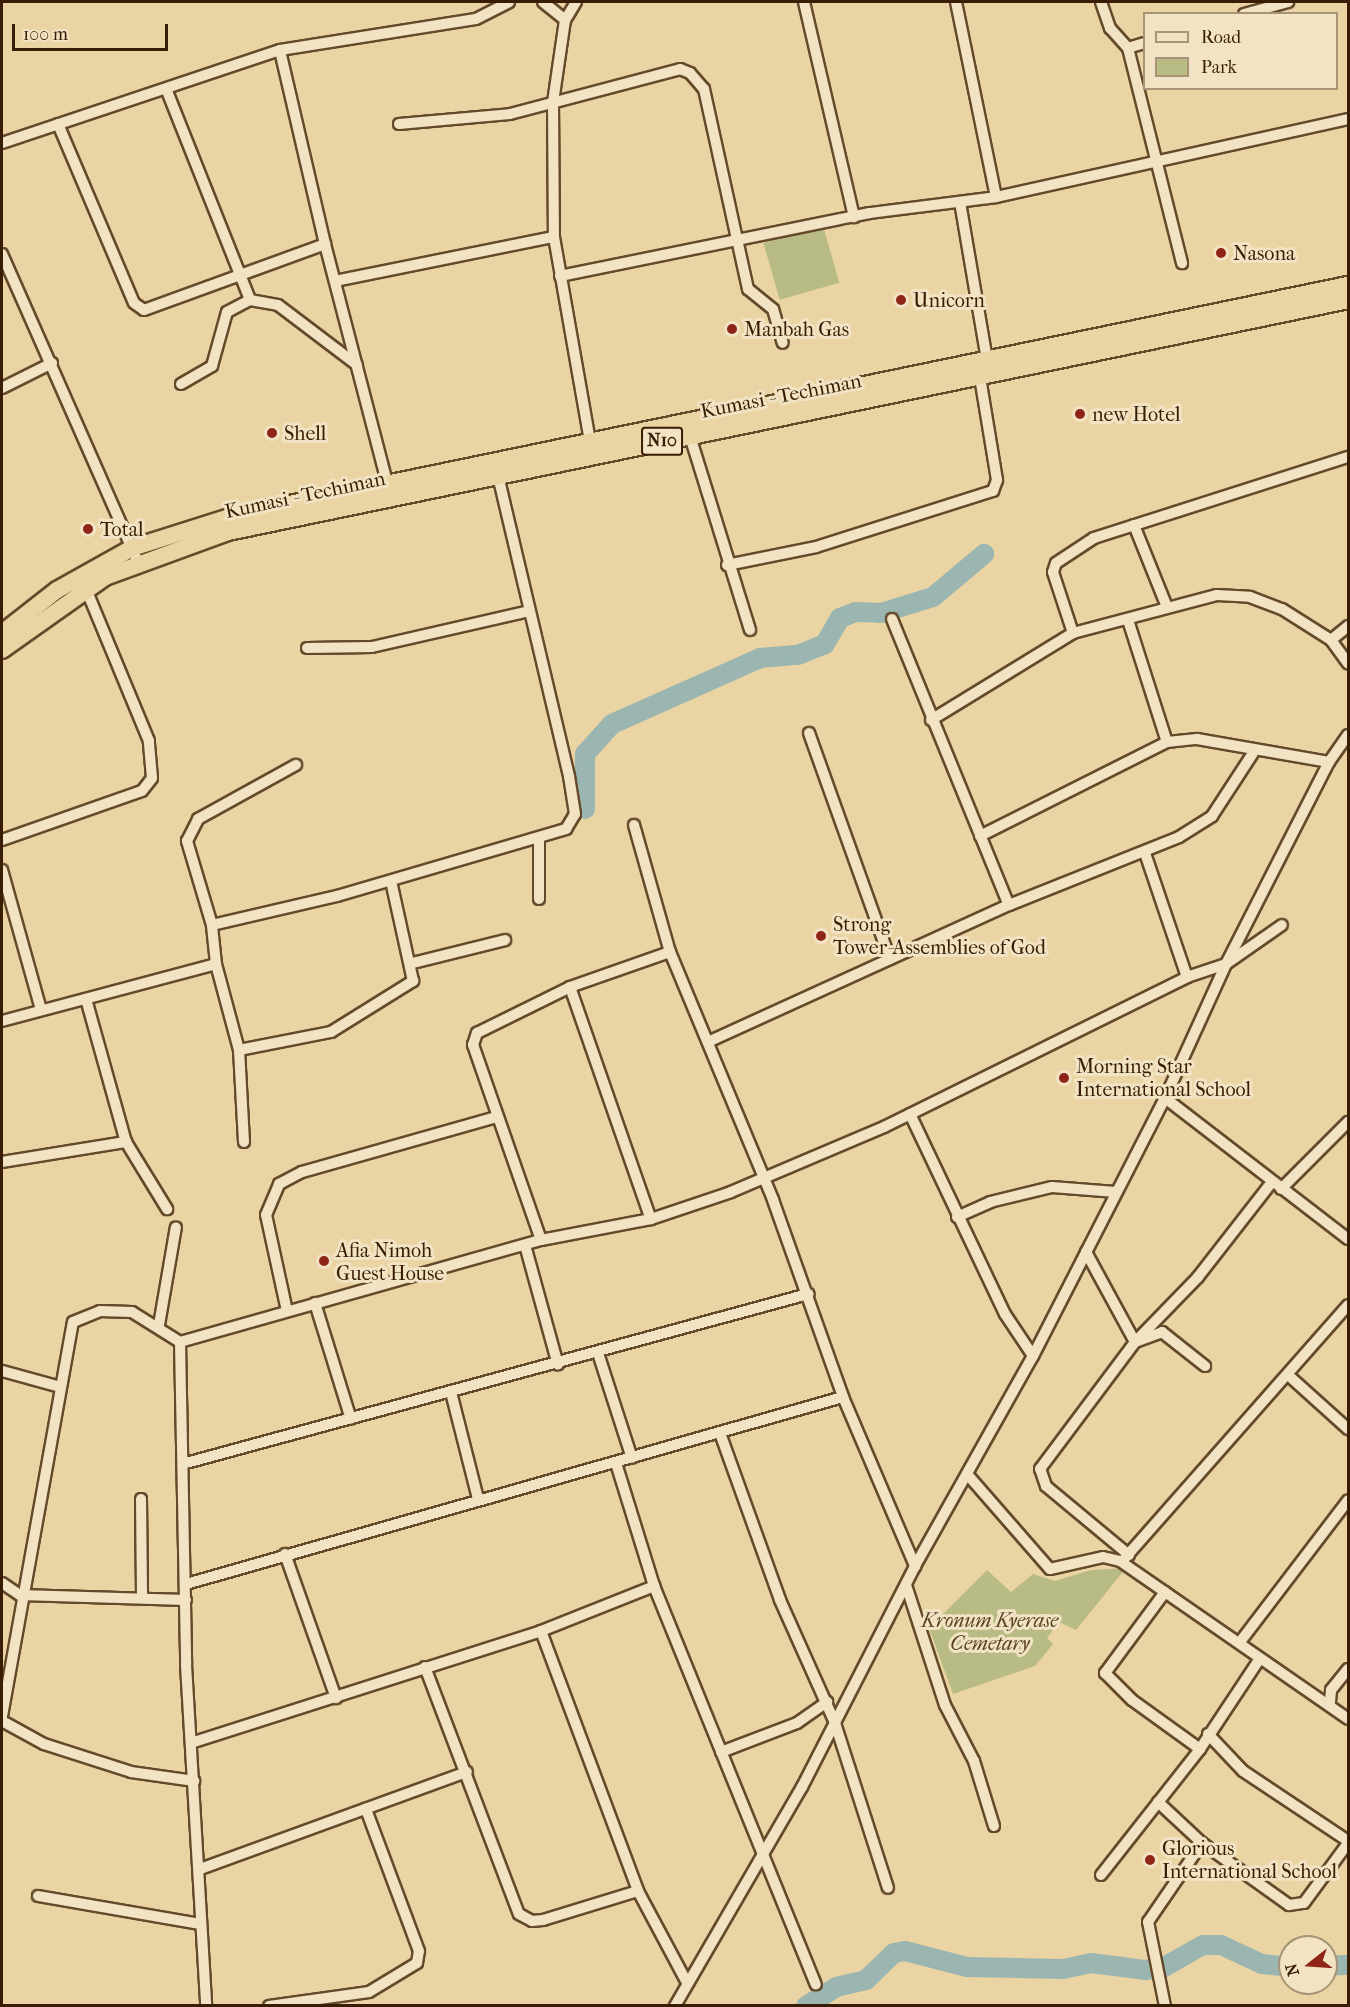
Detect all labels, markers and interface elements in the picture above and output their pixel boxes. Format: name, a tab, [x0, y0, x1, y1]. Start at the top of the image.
scale bar	[15, 12, 171, 50]
legend	[1143, 12, 1338, 90]
text: 100 m	[23, 24, 68, 45]
text: Road	[1201, 27, 1241, 48]
text: Park	[1201, 57, 1237, 78]
place label: Nasona	[1233, 241, 1295, 265]
marker: Nasona	[1214, 246, 1228, 260]
place label: Unicorn	[913, 288, 985, 312]
marker: Unicorn	[894, 293, 908, 307]
place label: Manbah Gas	[744, 317, 849, 341]
marker: Manbah Gas	[725, 322, 739, 336]
street label: Kumasi - Techiman	[698, 369, 864, 423]
place label: new Hotel	[1092, 402, 1181, 426]
marker: new Hotel	[1073, 407, 1087, 421]
place label: Shell	[284, 421, 326, 445]
marker: Shell	[265, 426, 279, 440]
road number: N10	[641, 426, 683, 456]
street label: Kumasi - Techiman	[223, 466, 387, 524]
place label: Total	[100, 517, 144, 541]
marker: Total	[81, 522, 95, 536]
place label: Strong Tower-Assemblies of God	[833, 912, 1046, 959]
marker: Strong Tower-Assemblies of God	[814, 929, 828, 943]
place label: Morning Star International School	[1076, 1054, 1251, 1101]
marker: Morning Star International School	[1057, 1071, 1071, 1085]
place label: Afia Nimoh Guest House	[336, 1238, 444, 1285]
marker: Afia Nimoh Guest House	[317, 1254, 331, 1268]
park label: Kronum Kyerase Cemetary	[922, 1608, 1058, 1655]
place label: Glorious International School	[1162, 1836, 1337, 1883]
marker: Glorious International School	[1143, 1853, 1157, 1867]
north arrow	[1278, 1935, 1338, 1995]
text: N	[1281, 1961, 1303, 1978]

